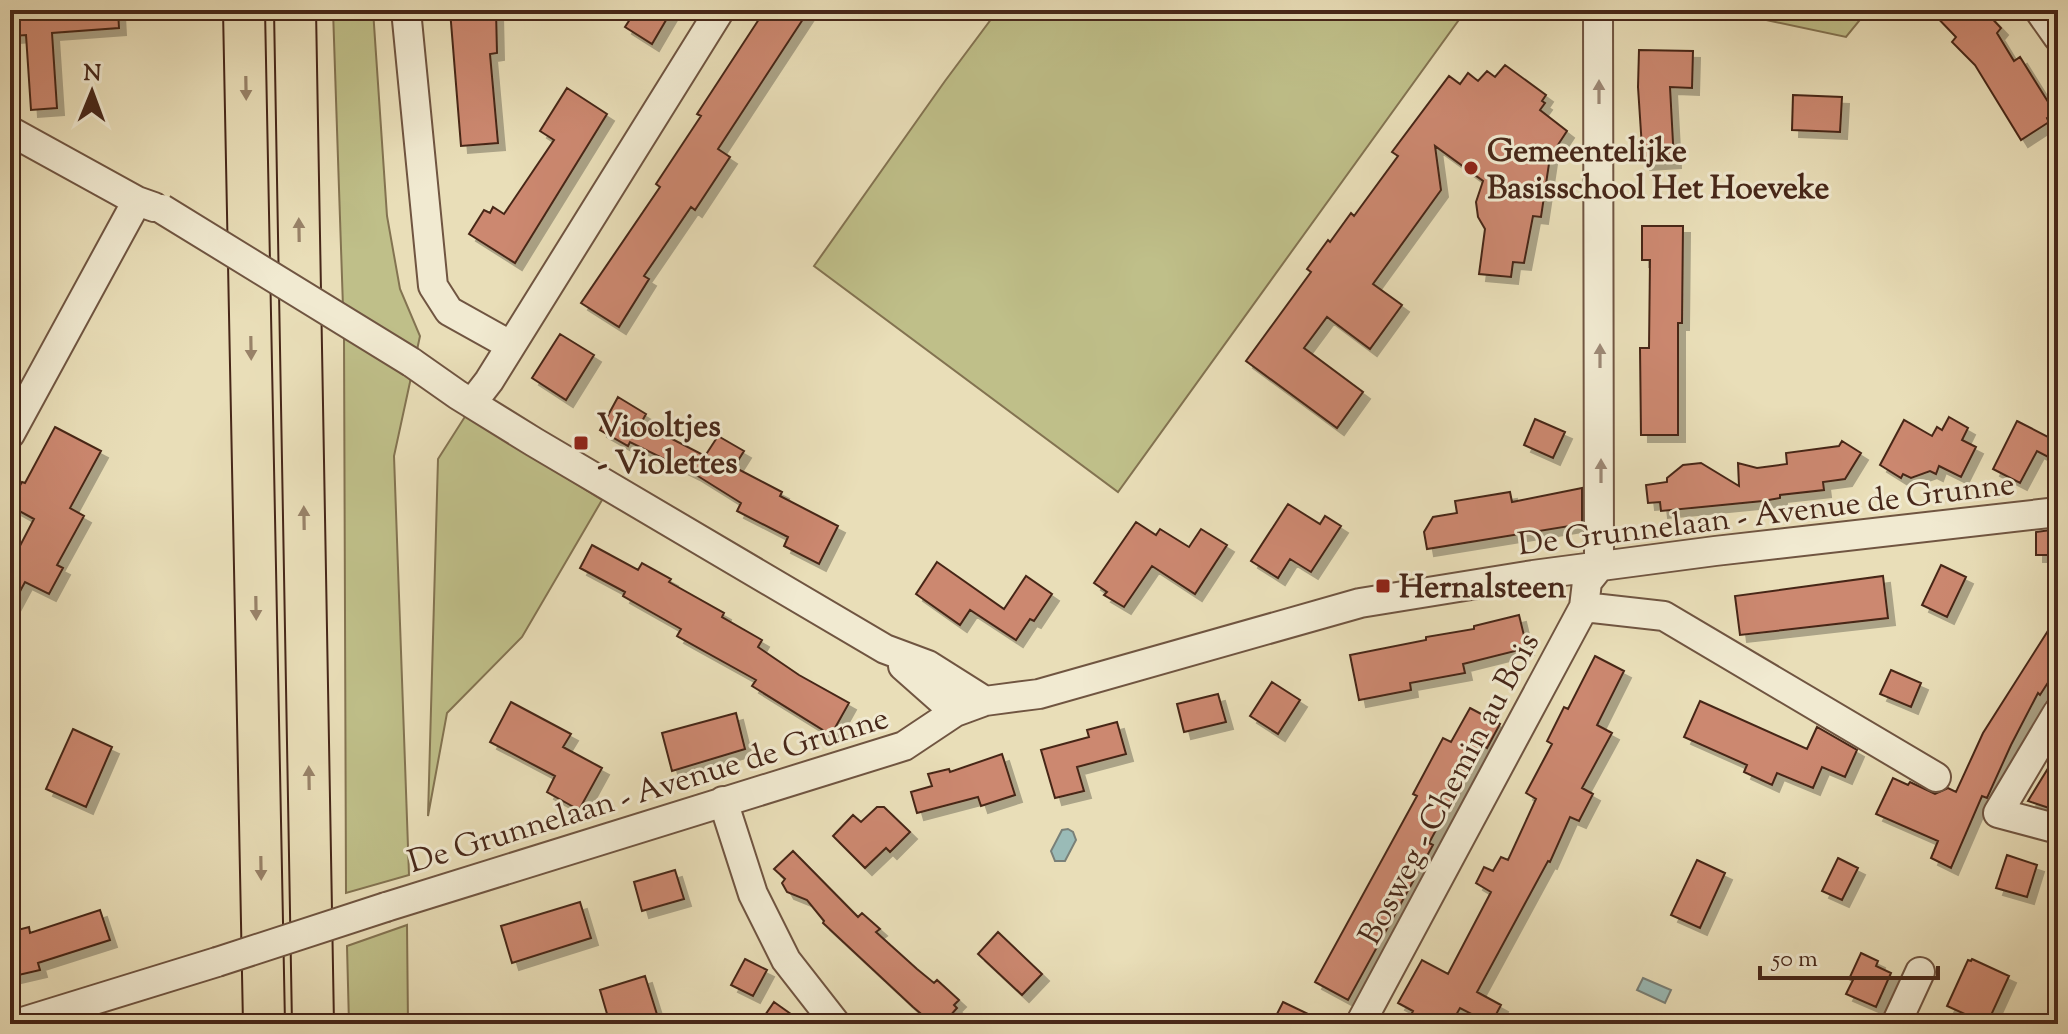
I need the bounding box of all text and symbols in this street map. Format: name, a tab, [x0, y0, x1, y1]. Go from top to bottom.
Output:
north arrow	[52, 52, 132, 132]
text: N	[83, 59, 102, 91]
one-way arrow	[239, 76, 252, 101]
one-way arrow	[1593, 79, 1605, 104]
place label: Gemeentelijke Basisschool Het Hoeveke	[1487, 130, 1830, 213]
marker: Gemeentelijke Basisschool Het Hoeveke	[1462, 159, 1480, 177]
one-way arrow	[293, 217, 305, 242]
one-way arrow	[245, 336, 257, 361]
one-way arrow	[1594, 343, 1606, 368]
place label: Viooltjes - Violettes	[597, 405, 738, 488]
marker: Viooltjes - Violettes	[572, 434, 590, 452]
one-way arrow	[1595, 458, 1607, 483]
street label: De Grunnelaan - Avenue de Grunne	[1515, 463, 2017, 569]
one-way arrow	[298, 505, 310, 530]
place label: Hernalsteen	[1399, 566, 1566, 612]
marker: Hernalsteen	[1374, 577, 1392, 595]
one-way arrow	[250, 596, 262, 621]
street label: Bosweg - Chemin au Bois	[1349, 625, 1553, 954]
street label: De Grunnelaan - Avenue de Grunne	[403, 697, 895, 887]
one-way arrow	[303, 765, 315, 790]
one-way arrow	[255, 856, 267, 881]
scale bar	[1760, 930, 1938, 980]
text: 50 m	[1770, 943, 1818, 977]

